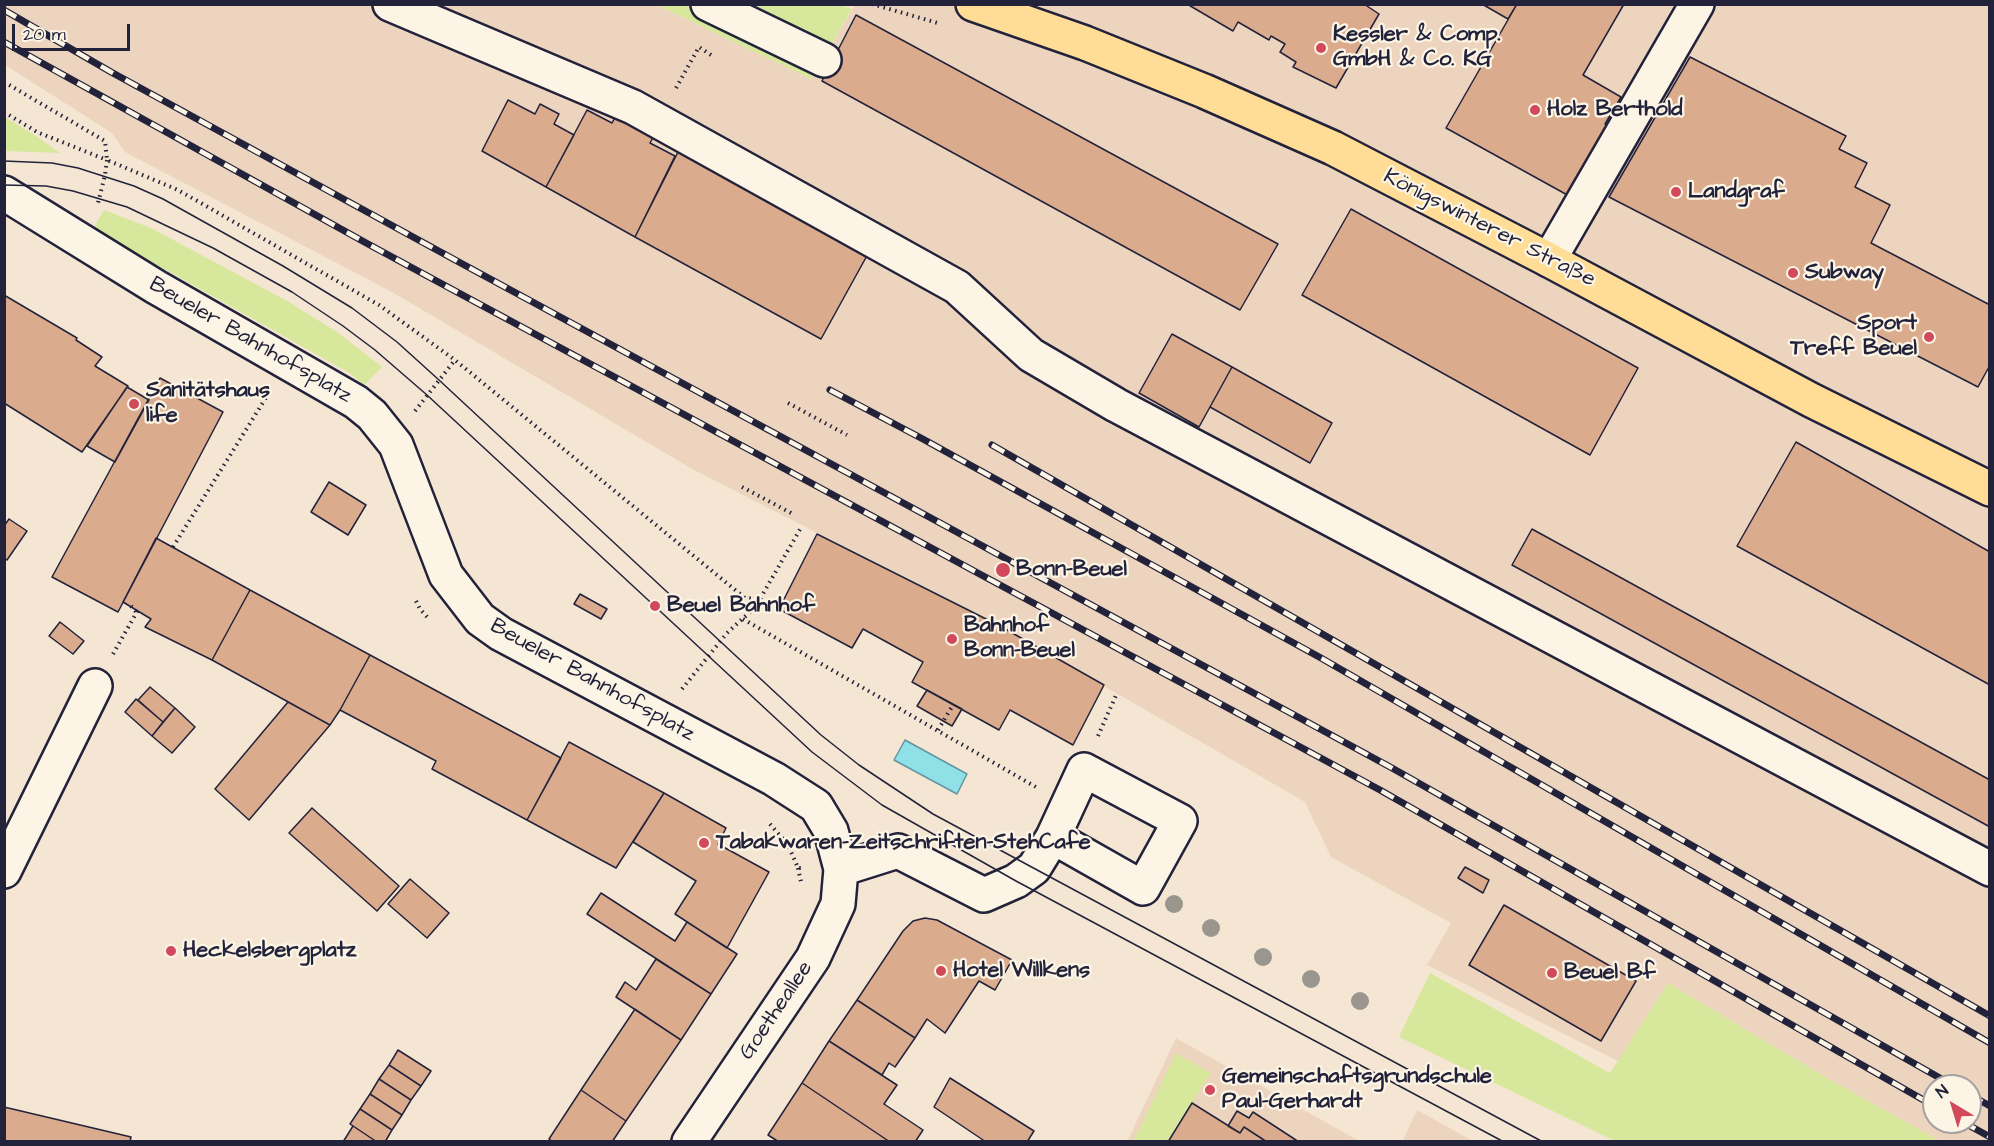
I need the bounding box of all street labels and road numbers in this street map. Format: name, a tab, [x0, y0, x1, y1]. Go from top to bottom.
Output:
street label: Königswinterer Straße	[1379, 164, 1599, 294]
street label: Beueler Bahnhofsplatz	[144, 272, 356, 410]
street label: Beueler Bahnhofsplatz	[485, 614, 699, 748]
street label: Goetheallee	[734, 957, 820, 1065]

